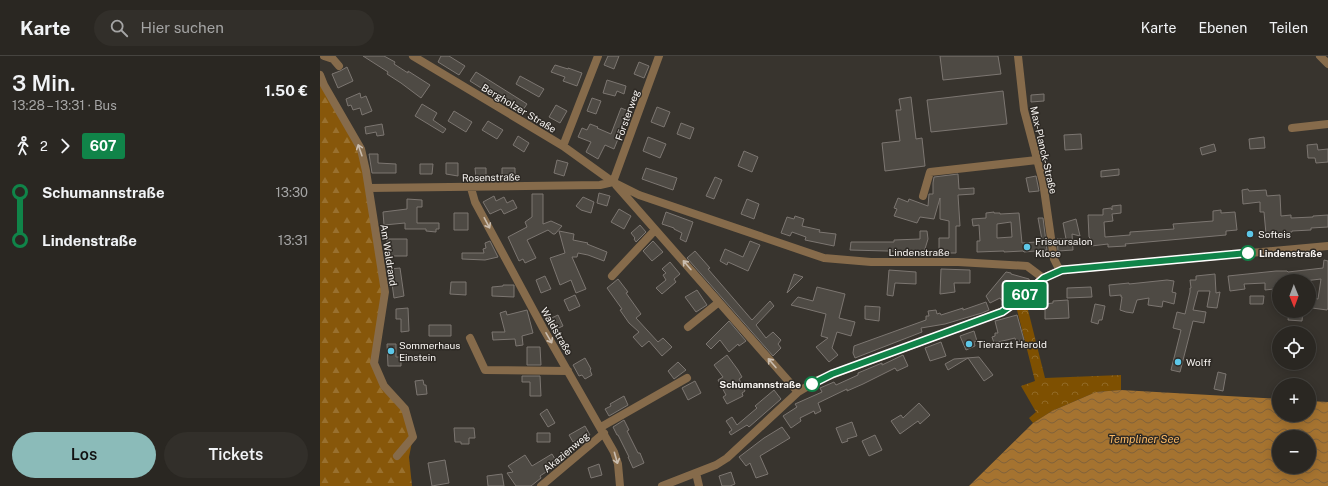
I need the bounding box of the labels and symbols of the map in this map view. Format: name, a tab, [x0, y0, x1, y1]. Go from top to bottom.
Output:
street label: Bergholzer Straße	[480, 81, 559, 135]
street label: Försterweg	[612, 88, 642, 142]
street label: Max-Planck-Straße	[1028, 105, 1060, 195]
one-way arrow	[356, 145, 364, 157]
street label: Rosenstraße	[462, 170, 521, 184]
one-way arrow	[483, 217, 491, 229]
street label: Am Waldrand	[378, 223, 400, 287]
place label: Softeis	[1258, 228, 1291, 240]
marker: Softeis	[1245, 229, 1255, 239]
place label: Friseursalon Klose	[1035, 235, 1093, 259]
marker: Friseursalon Klose	[1022, 242, 1032, 252]
marker: Lindenstraße	[1240, 245, 1256, 261]
street label: Lindenstraße	[888, 246, 950, 258]
place label: Lindenstraße	[1259, 247, 1322, 259]
one-way arrow	[682, 260, 691, 271]
north arrow	[1272, 274, 1316, 318]
line badge: 607	[1002, 282, 1048, 308]
street label: Waldstraße	[539, 305, 576, 357]
one-way arrow	[545, 331, 553, 343]
place label: Tierarzt Herold	[977, 338, 1047, 350]
place label: Sommerhaus Einstein	[399, 339, 460, 363]
marker: Tierarzt Herold	[964, 339, 974, 349]
marker: Sommerhaus Einstein	[386, 346, 396, 356]
place label: Wolff	[1186, 356, 1211, 368]
marker: Wolff	[1173, 357, 1183, 367]
one-way arrow	[768, 358, 777, 368]
marker: Schumannstraße	[804, 376, 820, 392]
place label: Schumannstraße	[719, 378, 801, 390]
street label: Akazienweg	[541, 429, 591, 475]
water label: Templiner See	[1108, 433, 1180, 445]
one-way arrow	[613, 452, 620, 465]

